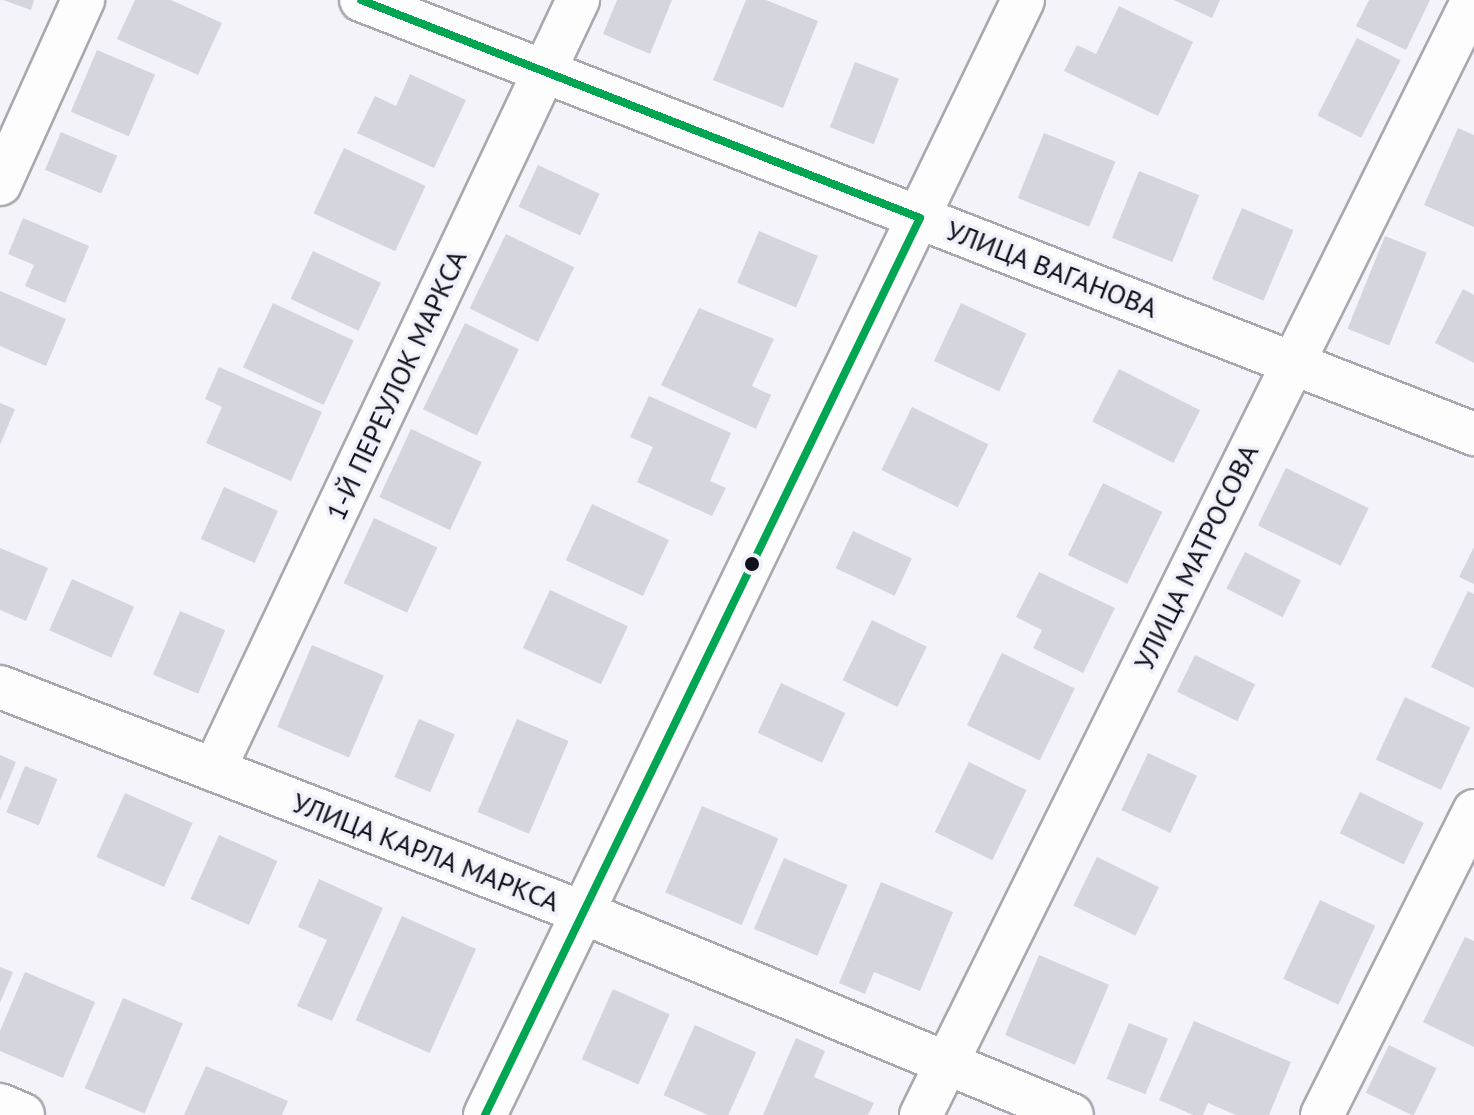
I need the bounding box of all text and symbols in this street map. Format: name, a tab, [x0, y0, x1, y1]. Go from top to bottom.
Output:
street label: УЛИЦА ВАГАНОВА	[941, 213, 1163, 325]
street label: 1-Й ПЕРЕУЛОК МАРКСА	[319, 245, 473, 525]
street label: УЛИЦА МАТРОСОВА	[1127, 438, 1265, 676]
unlabelled marker	[744, 556, 760, 572]
street label: УЛИЦА КАРЛА МАРКСА	[287, 785, 565, 919]

